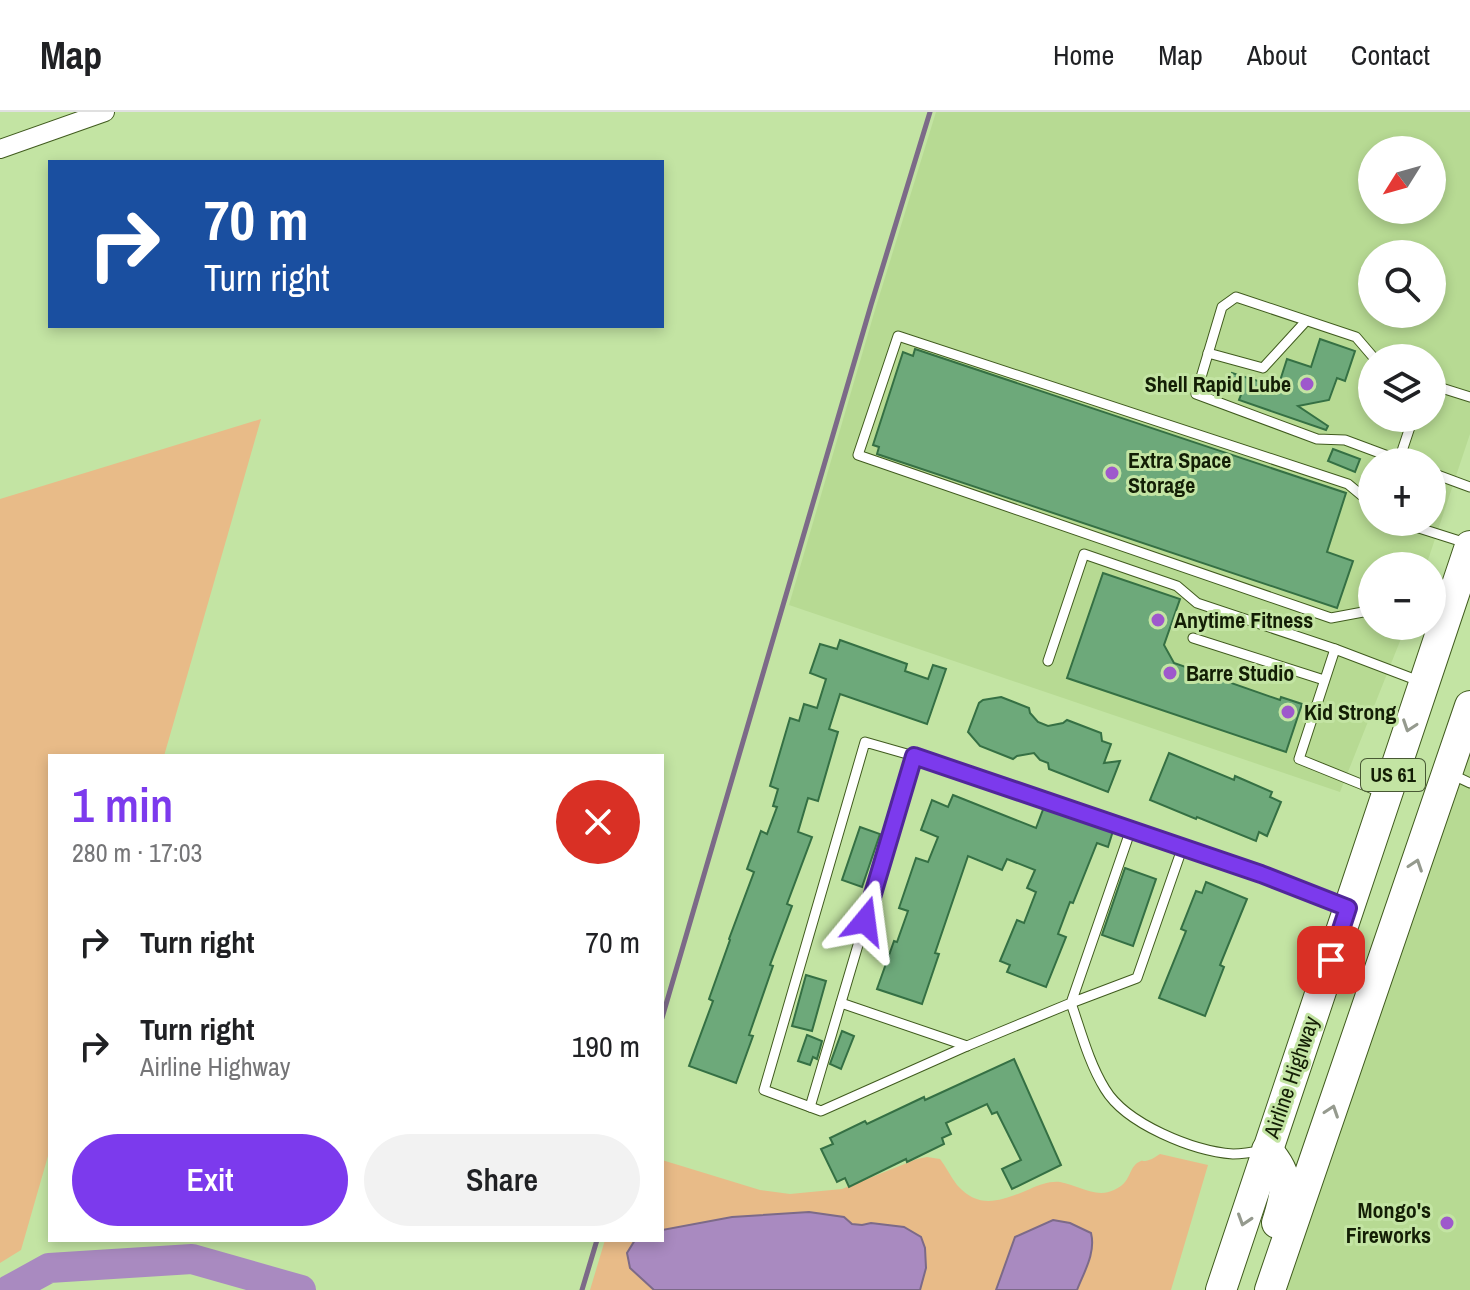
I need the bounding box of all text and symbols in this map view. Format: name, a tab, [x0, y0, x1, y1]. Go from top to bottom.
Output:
text: Map	[40, 30, 102, 81]
text: Home	[1053, 36, 1114, 74]
text: Map	[1158, 36, 1203, 74]
text: About	[1247, 36, 1307, 74]
text: Contact	[1351, 36, 1430, 74]
north arrow	[1358, 136, 1446, 224]
map controls	[1358, 136, 1446, 640]
text: 70 m	[204, 182, 309, 257]
icon: right	[72, 192, 176, 296]
button: search	[1358, 240, 1446, 328]
text: Turn right	[204, 254, 329, 302]
button: layers	[1358, 344, 1446, 432]
place label: Shell Rapid Lube	[1145, 369, 1291, 399]
marker: Shell Rapid Lube	[1298, 375, 1316, 393]
place label: Extra Space Storage	[1128, 445, 1231, 500]
button: +	[1358, 448, 1446, 536]
marker: Extra Space Storage	[1103, 464, 1121, 482]
button: −	[1358, 552, 1446, 640]
place label: Anytime Fitness	[1174, 605, 1313, 635]
marker: Anytime Fitness	[1149, 611, 1167, 629]
place label: Barre Studio	[1186, 658, 1294, 688]
marker: Barre Studio	[1161, 664, 1179, 682]
place label: Kid Strong	[1304, 697, 1396, 727]
marker: Kid Strong	[1279, 703, 1297, 721]
one-way arrow	[1403, 719, 1419, 733]
road number: US 61	[1361, 759, 1425, 791]
text: 1 min	[72, 772, 173, 837]
button: close	[556, 780, 640, 864]
text: 280 m · 17:03	[72, 835, 202, 870]
one-way arrow	[1407, 858, 1423, 872]
position arrow	[823, 879, 907, 963]
icon: right	[72, 920, 116, 964]
text: Turn right	[140, 922, 254, 962]
text: 70 m	[585, 922, 640, 962]
pin	[1297, 926, 1365, 994]
icon: arrive	[1309, 938, 1353, 982]
text: Turn right	[140, 1009, 254, 1049]
street label: Airline Highway	[1256, 1012, 1326, 1143]
icon: right	[72, 1024, 116, 1068]
text: 190 m	[572, 1026, 640, 1066]
text: Airline Highway	[140, 1049, 291, 1084]
one-way arrow	[1322, 1104, 1339, 1118]
button: Exit	[72, 1134, 348, 1226]
button: Share	[364, 1134, 640, 1226]
place label: Mongo's Fireworks	[1346, 1195, 1431, 1250]
one-way arrow	[1237, 1213, 1253, 1226]
marker: Mongo's Fireworks	[1438, 1214, 1456, 1232]

